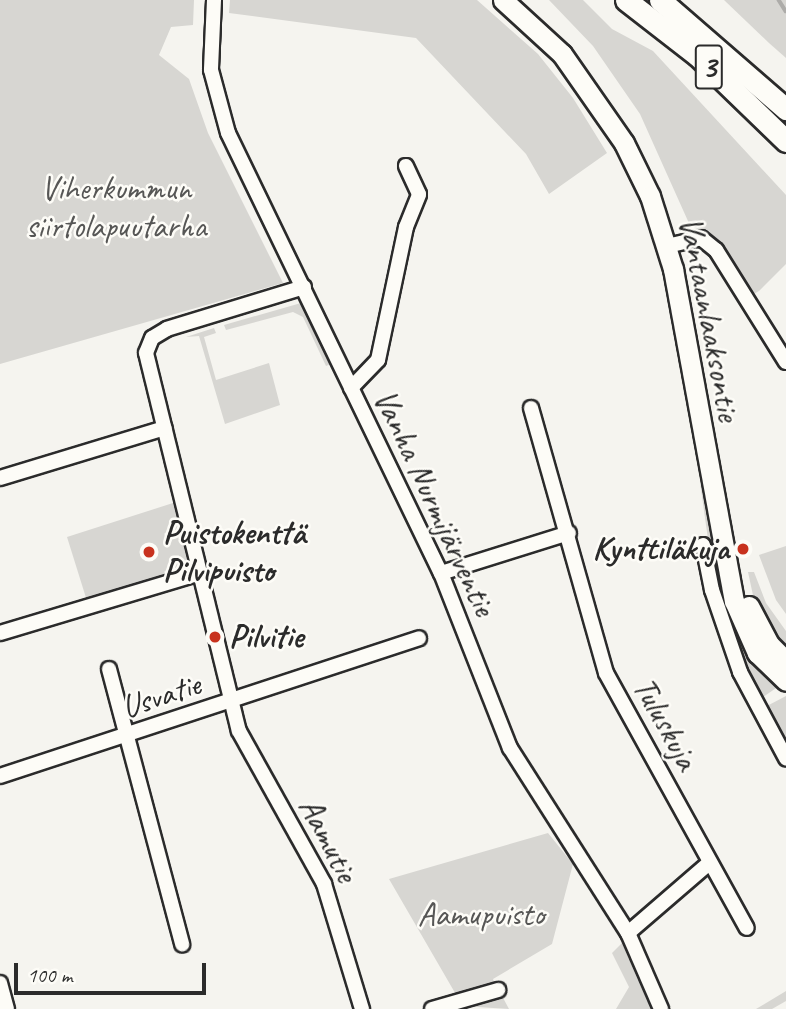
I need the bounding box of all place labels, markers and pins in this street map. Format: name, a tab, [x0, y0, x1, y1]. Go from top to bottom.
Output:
place label: Puistokenttä Pilvipuisto	[163, 513, 305, 591]
place label: Kynttiläkuja	[593, 529, 729, 569]
marker: Kynttiläkuja	[735, 541, 751, 557]
marker: Puistokenttä Pilvipuisto	[141, 544, 157, 560]
place label: Pilvitie	[229, 617, 303, 657]
marker: Pilvitie	[207, 629, 223, 645]

